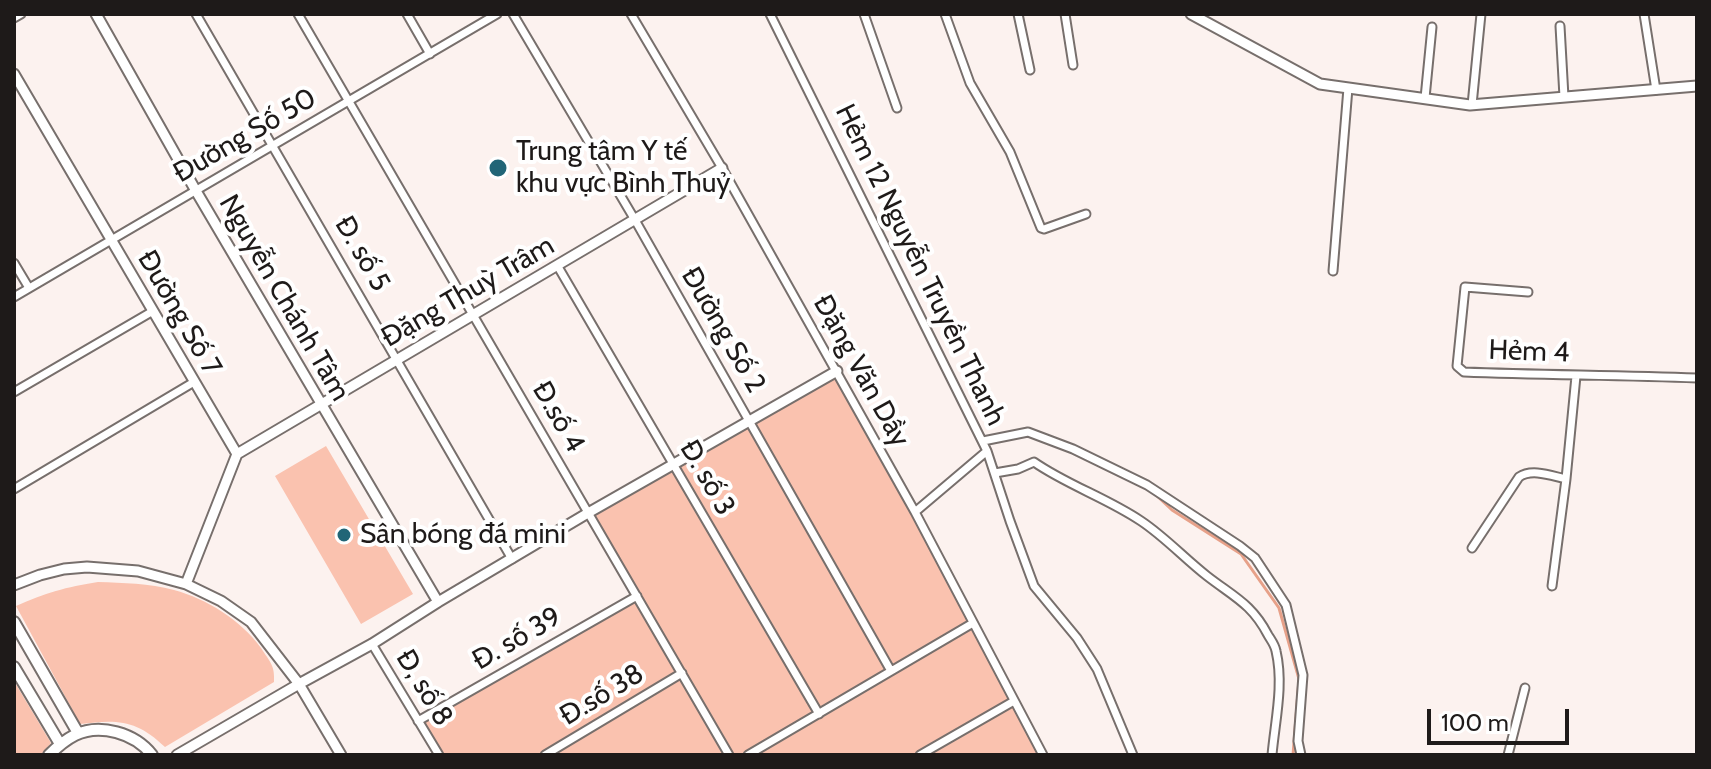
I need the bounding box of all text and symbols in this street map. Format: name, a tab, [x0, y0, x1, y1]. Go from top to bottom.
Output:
street label: Đường Số 50	[168, 82, 322, 190]
street label: Hẻm 12 Nguyễn Truyền Thanh	[828, 99, 1012, 431]
place label: Trung tâm Y tế khu vực Bình Thuỷ	[516, 135, 731, 201]
marker: Trung tâm Y tế khu vực Bình Thuỷ	[487, 157, 509, 179]
street label: Nguyễn Chánh Tâm	[211, 189, 357, 407]
street label: Đ. số 5	[327, 211, 397, 297]
street label: Đặng Thuỳ Trâm	[376, 229, 560, 355]
street label: Đường Số 7	[130, 245, 228, 381]
street label: Đường Số 2	[674, 261, 772, 399]
street label: Đặng Văn Dầy	[806, 289, 916, 453]
street label: Hẻm 4	[1488, 334, 1570, 370]
street label: Đ.số 4	[525, 376, 591, 458]
street label: Đ. số 3	[672, 435, 742, 521]
place label: Sân bóng đá mini	[360, 518, 566, 552]
marker: Sân bóng đá mini	[335, 526, 353, 544]
street label: Đ. số 39	[467, 600, 567, 678]
street label: Đ, số 8	[388, 644, 460, 732]
street label: Đ.số 38	[554, 657, 650, 733]
scale bar	[1431, 693, 1573, 743]
text: 100 m	[1441, 708, 1509, 737]

